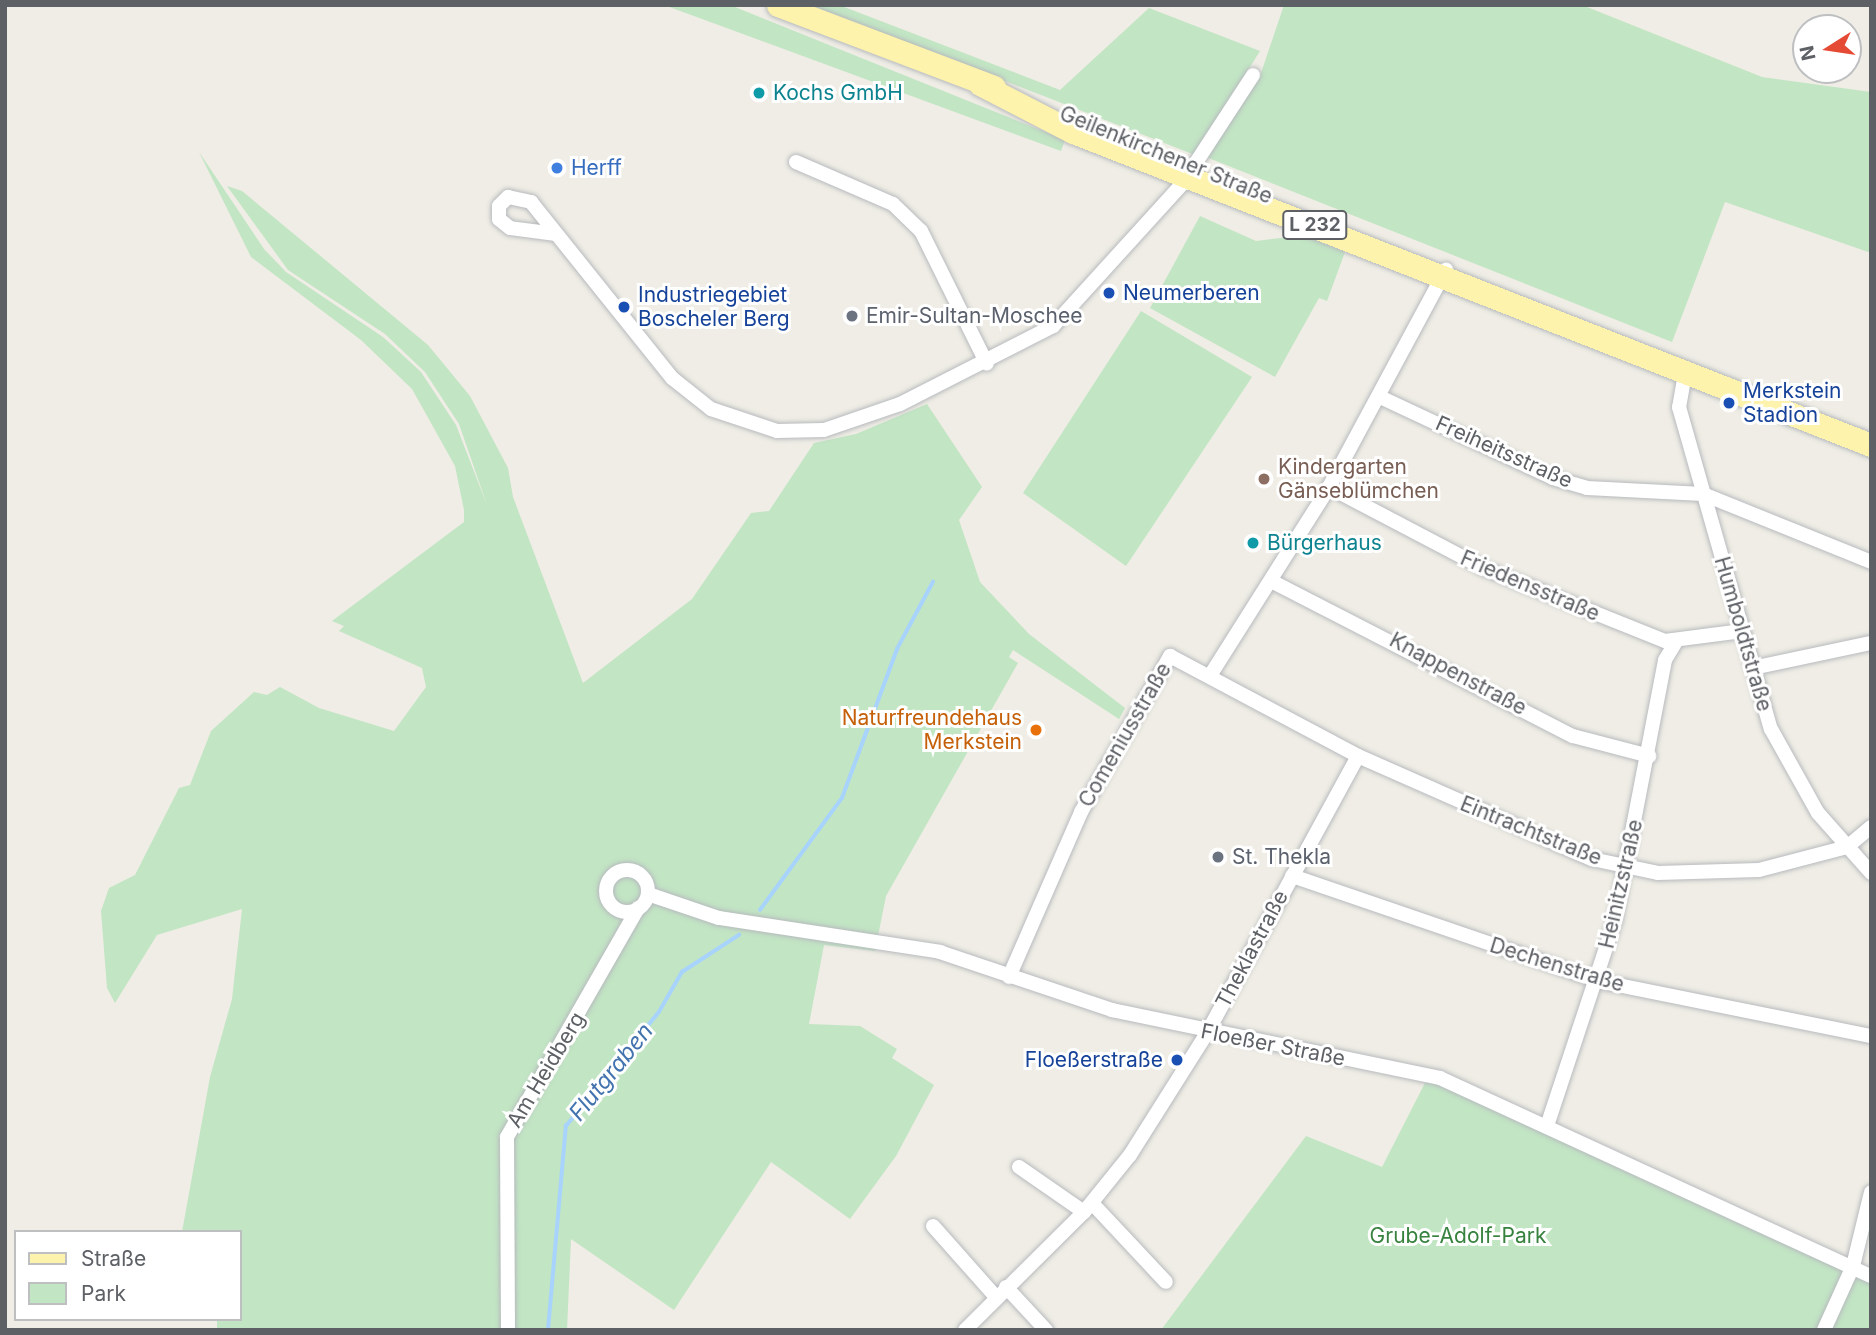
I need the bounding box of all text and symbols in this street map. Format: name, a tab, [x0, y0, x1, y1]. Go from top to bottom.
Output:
north arrow	[1792, 14, 1862, 84]
text: N	[1795, 44, 1821, 63]
place label: Kochs GmbH	[773, 80, 903, 106]
marker: Kochs GmbH	[751, 85, 767, 101]
street label: Geilenkirchener Straße	[1056, 101, 1276, 209]
place label: Herff	[571, 155, 622, 181]
marker: Herff	[549, 160, 565, 176]
road number: L 232	[1282, 210, 1348, 241]
place label: Neumerberen	[1123, 280, 1260, 306]
place label: Industriegebiet Boscheler Berg	[638, 282, 790, 332]
marker: Neumerberen	[1101, 285, 1117, 301]
marker: Industriegebiet Boscheler Berg	[616, 299, 632, 315]
place label: Emir-Sultan-Moschee	[866, 303, 1083, 329]
marker: Emir-Sultan-Moschee	[844, 308, 860, 324]
place label: Merkstein Stadion	[1743, 378, 1841, 428]
marker: Merkstein Stadion	[1721, 395, 1737, 411]
street label: Freiheitsstraße	[1432, 411, 1576, 493]
place label: Kindergarten Gänseblümchen	[1278, 454, 1439, 504]
marker: Kindergarten Gänseblümchen	[1256, 471, 1272, 487]
place label: Bürgerhaus	[1267, 530, 1382, 556]
marker: Bürgerhaus	[1245, 535, 1261, 551]
street label: Friedensstraße	[1457, 545, 1603, 627]
street label: Humboldtstraße	[1709, 554, 1777, 714]
street label: Knappenstraße	[1385, 627, 1531, 721]
street label: Comeniusstraße	[1073, 658, 1177, 812]
place label: Naturfreundehaus Merkstein	[842, 705, 1022, 755]
marker: Naturfreundehaus Merkstein	[1028, 722, 1044, 738]
street label: Eintrachtstraße	[1456, 791, 1606, 871]
street label: Heinitzstraße	[1594, 817, 1648, 951]
place label: St. Thekla	[1232, 844, 1331, 870]
marker: St. Thekla	[1210, 849, 1226, 865]
street label: Theklastraße	[1210, 886, 1294, 1012]
street label: Dechenstraße	[1487, 933, 1627, 997]
street label: Am Heidberg	[502, 1008, 590, 1132]
water label: Flutgraben	[563, 1018, 659, 1126]
street label: Floeßer Straße	[1199, 1019, 1347, 1071]
place label: Floeßerstraße	[1025, 1047, 1163, 1073]
marker: Floeßerstraße	[1169, 1052, 1185, 1068]
park label: Grube-Adolf-Park	[1370, 1223, 1546, 1249]
legend	[14, 1230, 242, 1321]
text: Straße	[81, 1246, 146, 1271]
text: Park	[81, 1281, 126, 1306]

